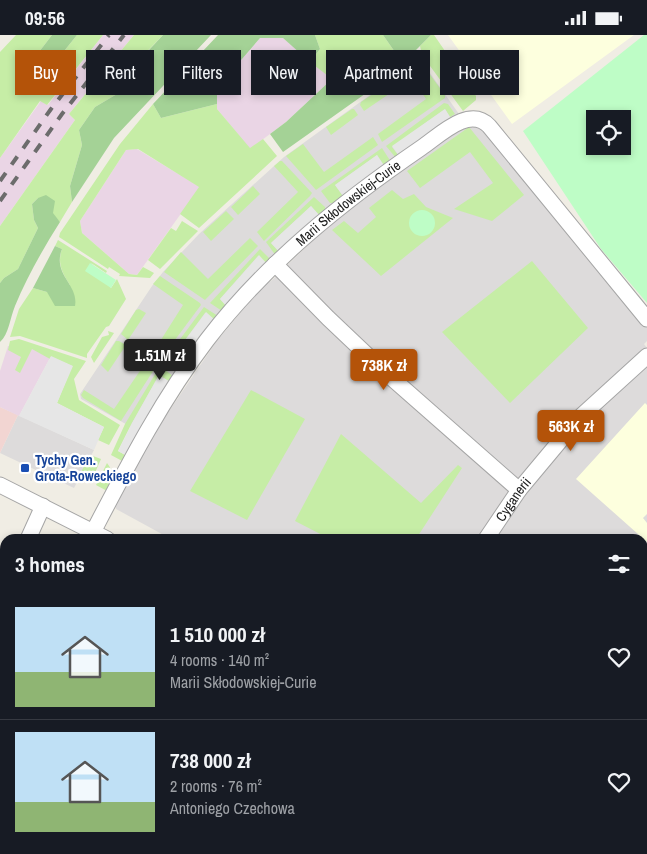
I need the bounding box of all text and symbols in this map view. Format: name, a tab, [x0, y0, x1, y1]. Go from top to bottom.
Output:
text: 09:56	[25, 5, 65, 31]
chip: Buy	[15, 50, 76, 95]
chip: Rent	[86, 50, 154, 95]
chip: Filters	[164, 50, 241, 95]
chip: New	[251, 50, 316, 95]
chip: Apartment	[326, 50, 430, 95]
chip: House	[440, 50, 519, 95]
map controls	[586, 110, 631, 155]
button: locate	[586, 110, 631, 155]
street label: Marii Skłodowskiej-Curie	[292, 156, 404, 250]
pin: 1.51M zł	[108, 339, 212, 381]
text: 1.51M zł	[135, 344, 185, 366]
pin: 738K zł	[338, 349, 430, 391]
text: 738K zł	[361, 354, 407, 376]
pin: 563K zł	[525, 409, 617, 452]
text: 563K zł	[548, 415, 594, 437]
place label: Tychy Gen. Grota-Roweckiego	[35, 451, 136, 485]
marker: Tychy Gen. Grota-Roweckiego	[19, 462, 31, 474]
street label: Cyganerii	[491, 474, 535, 525]
text: 3 homes	[15, 550, 85, 579]
icon: filters	[605, 550, 633, 578]
text: 1 510 000 zł	[170, 620, 265, 649]
icon: home	[55, 627, 115, 687]
icon: heart	[605, 643, 633, 671]
text: 4 rooms · 140 m²	[170, 649, 269, 671]
text: Marii Skłodowskiej-Curie	[170, 671, 317, 693]
text: 738 000 zł	[170, 746, 250, 775]
icon: home	[55, 752, 115, 812]
icon: heart	[605, 768, 633, 796]
text: 2 rooms · 76 m²	[170, 775, 262, 797]
text: Antoniego Czechowa	[170, 797, 295, 819]

